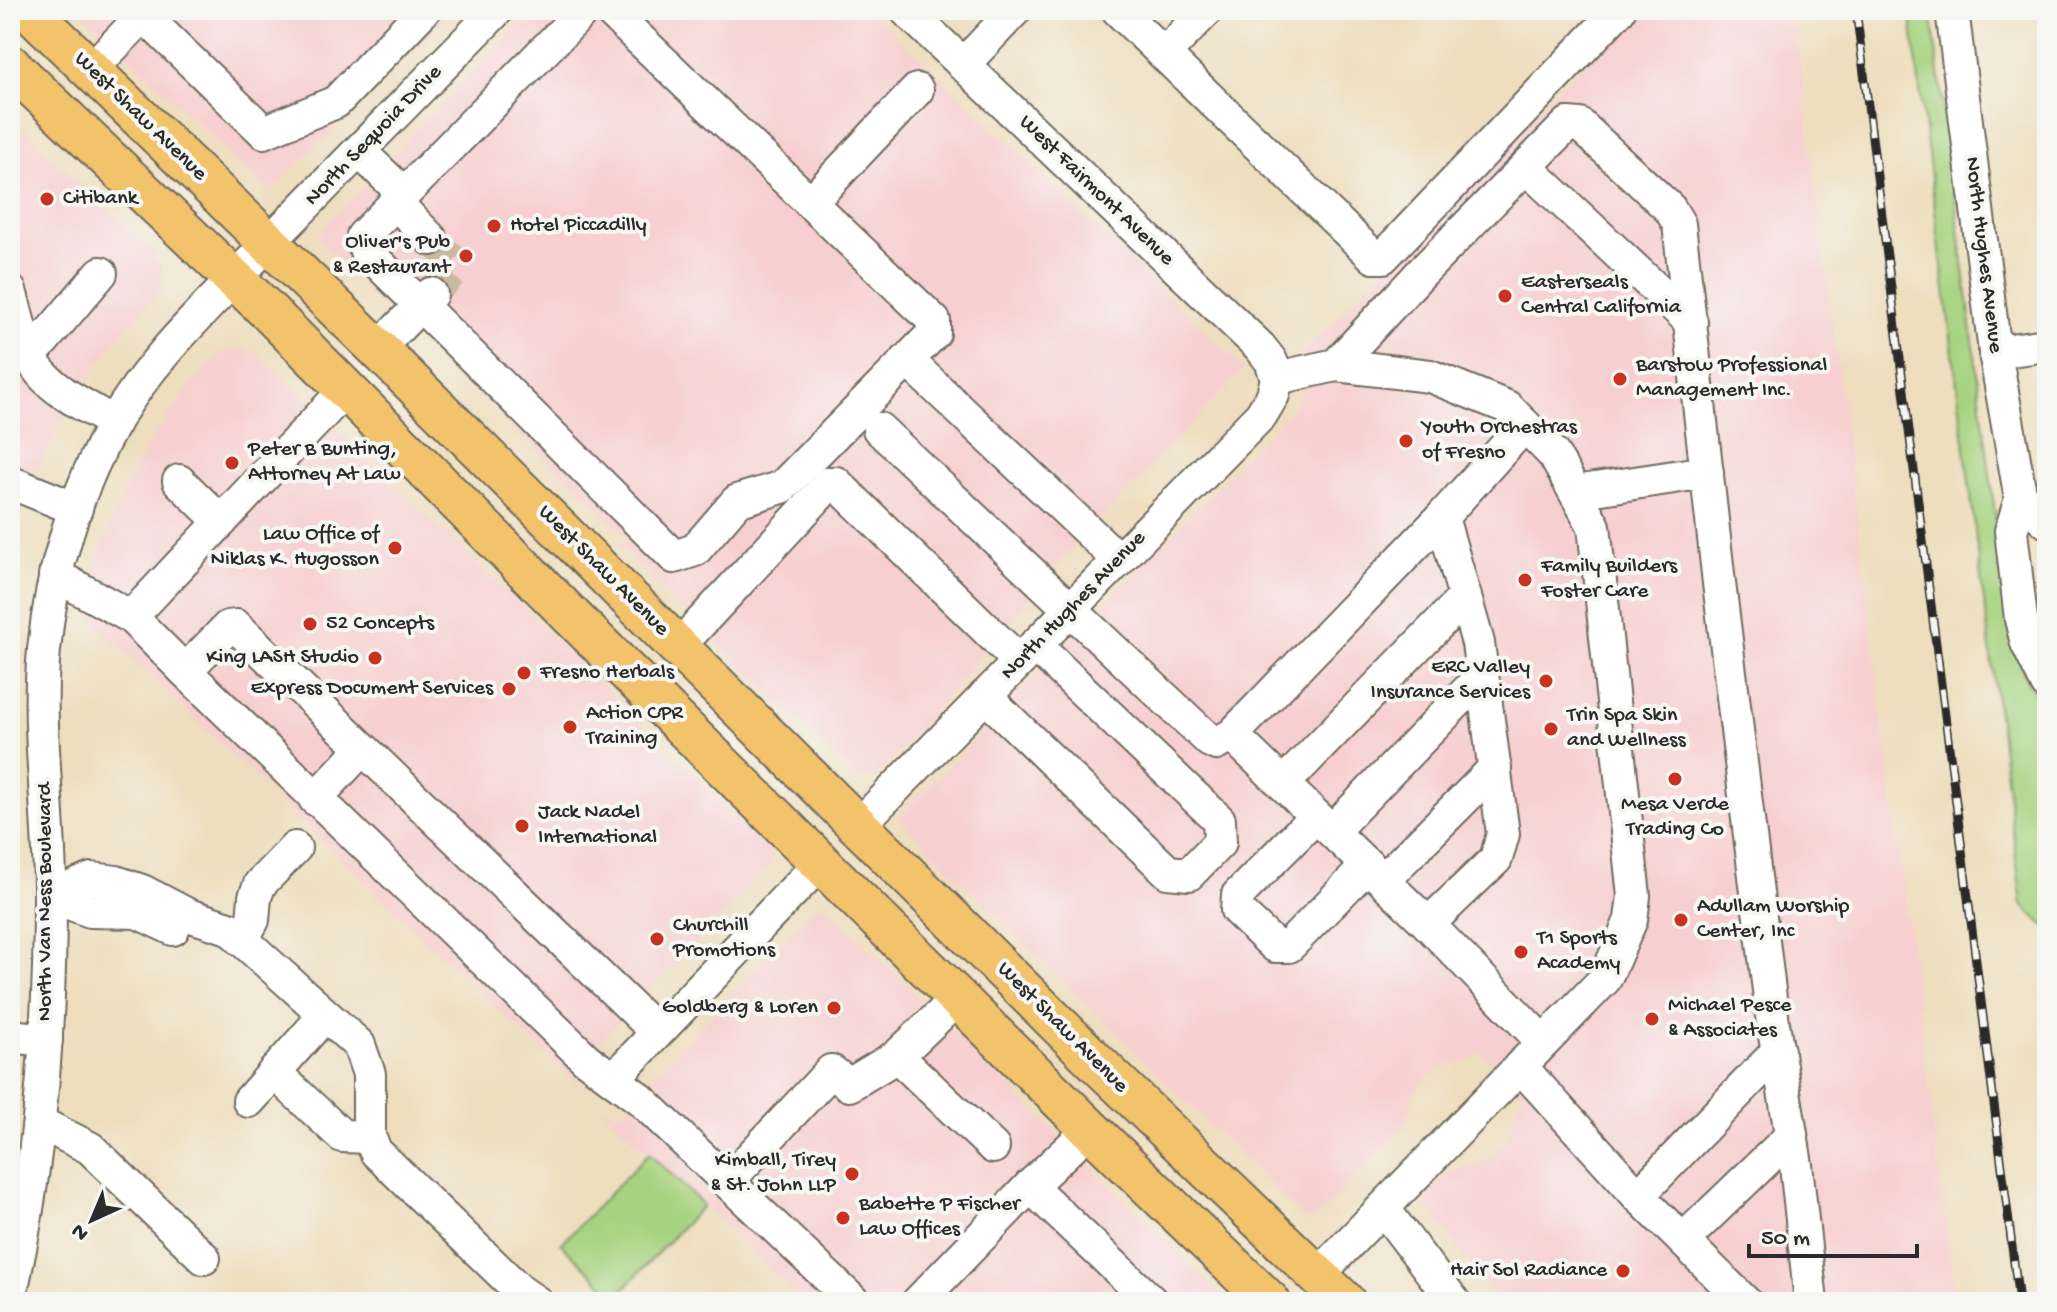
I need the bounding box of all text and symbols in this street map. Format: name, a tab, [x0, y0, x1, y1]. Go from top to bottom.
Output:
street label: West Shaw Avenue	[68, 47, 212, 188]
street label: North Sequoia Drive	[300, 60, 448, 212]
street label: West Fairmont Avenue	[1013, 110, 1180, 272]
street label: North Hughes Avenue	[1958, 155, 2008, 355]
place label: Citibank	[63, 186, 140, 212]
marker: Citibank	[38, 190, 56, 208]
place label: Hotel Piccadilly	[510, 213, 647, 239]
marker: Hotel Piccadilly	[485, 217, 503, 235]
place label: Oliver's Pub & Restaurant	[333, 230, 452, 281]
marker: Oliver's Pub & Restaurant	[457, 247, 475, 265]
place label: Easterseals Central California	[1521, 270, 1682, 321]
marker: Easterseals Central California	[1496, 287, 1514, 305]
place label: Barstow Professional Management Inc.	[1635, 353, 1827, 404]
marker: Barstow Professional Management Inc.	[1611, 370, 1629, 388]
place label: Youth Orchestras of Fresno	[1420, 415, 1578, 466]
marker: Youth Orchestras of Fresno	[1397, 432, 1415, 450]
place label: Peter B Bunting, Attorney At Law	[247, 437, 400, 488]
marker: Peter B Bunting, Attorney At Law	[223, 454, 241, 472]
street label: West Shaw Avenue	[532, 500, 675, 643]
place label: Law Office of Niklas K. Hugosson	[211, 522, 381, 573]
street label: North Hughes Avenue	[996, 525, 1152, 686]
marker: Law Office of Niklas K. Hugosson	[386, 539, 404, 557]
place label: Family Builders Foster Care	[1540, 554, 1678, 605]
marker: Family Builders Foster Care	[1516, 571, 1534, 589]
place label: 52 Concepts	[326, 611, 435, 637]
marker: 52 Concepts	[301, 615, 319, 633]
place label: King LASH Studio	[206, 645, 359, 671]
marker: King LASH Studio	[366, 649, 384, 667]
place label: ERC Valley Insurance Services	[1371, 655, 1531, 706]
place label: Fresno Herbals	[539, 660, 675, 686]
marker: Fresno Herbals	[515, 664, 533, 682]
marker: ERC Valley Insurance Services	[1537, 672, 1555, 690]
place label: Express Document Services	[250, 676, 494, 702]
marker: Express Document Services	[500, 680, 518, 698]
place label: Action CPR Training	[584, 701, 684, 752]
place label: Trin Spa Skin and Wellness	[1565, 703, 1686, 754]
marker: Action CPR Training	[561, 718, 579, 736]
marker: Trin Spa Skin and Wellness	[1542, 720, 1560, 738]
marker: Mesa Verde Trading Co	[1666, 770, 1684, 788]
street label: North Van Ness Boulevard	[33, 781, 59, 1021]
place label: Mesa Verde Trading Co	[1621, 792, 1730, 843]
place label: Jack Nadel International	[538, 800, 657, 851]
marker: Jack Nadel International	[513, 817, 531, 835]
place label: Adullam Worship Center, Inc	[1697, 894, 1850, 945]
marker: Adullam Worship Center, Inc	[1672, 911, 1690, 929]
place label: Churchill Promotions	[672, 913, 776, 964]
place label: T1 Sports Academy	[1535, 926, 1621, 977]
marker: Churchill Promotions	[648, 930, 666, 948]
marker: T1 Sports Academy	[1512, 943, 1530, 961]
street label: West Shaw Avenue	[991, 957, 1134, 1100]
place label: Michael Pesce & Associates	[1668, 993, 1792, 1044]
place label: Goldberg & Loren	[662, 995, 819, 1021]
marker: Goldberg & Loren	[825, 999, 843, 1017]
marker: Michael Pesce & Associates	[1643, 1010, 1661, 1028]
place label: Kimball, Tirey & St. John LLP	[711, 1148, 837, 1199]
marker: Kimball, Tirey & St. John LLP	[843, 1165, 861, 1183]
north arrow	[52, 1180, 132, 1260]
place label: Babette P Fischer Law Offices	[858, 1192, 1022, 1243]
scale bar	[1749, 1208, 1917, 1258]
marker: Babette P Fischer Law Offices	[834, 1209, 852, 1227]
text: N	[67, 1217, 95, 1246]
text: 50 m	[1761, 1225, 1810, 1254]
place label: Hair Sol Radiance	[1450, 1258, 1608, 1284]
marker: Hair Sol Radiance	[1614, 1262, 1632, 1280]

